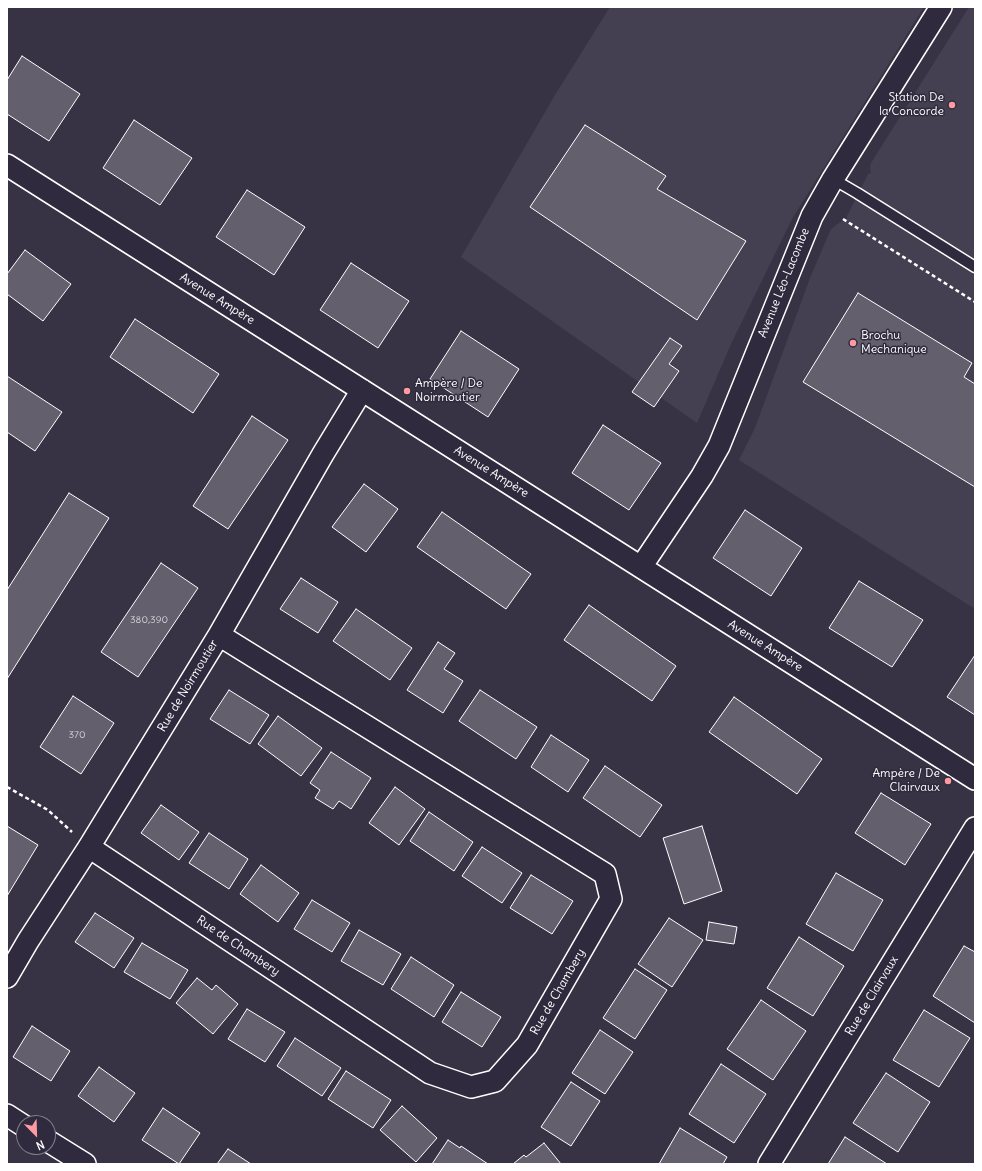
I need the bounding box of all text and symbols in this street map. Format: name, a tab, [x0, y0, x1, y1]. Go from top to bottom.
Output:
place label: Station De la Concorde	[879, 91, 944, 119]
marker: Station De la Concorde	[947, 100, 957, 110]
street label: Avenue Léo-Lacombe	[755, 226, 813, 340]
street label: Avenue Ampère	[177, 270, 257, 328]
place label: Brochu Mechanique	[861, 329, 927, 357]
marker: Brochu Mechanique	[848, 338, 858, 348]
place label: Ampère / De Noirmoutier	[415, 377, 483, 405]
marker: Ampère / De Noirmoutier	[402, 386, 412, 396]
street label: Avenue Ampère	[451, 443, 531, 501]
house number: 380,390	[130, 614, 168, 626]
street label: Avenue Ampère	[725, 617, 805, 675]
street label: Rue de Noirmoutier	[155, 637, 221, 735]
house number: 370	[68, 729, 86, 741]
place label: Ampère / De Clairvaux	[872, 767, 940, 795]
marker: Ampère / De Clairvaux	[943, 776, 953, 786]
street label: Rue de Chambery	[194, 913, 282, 979]
street label: Rue de Chambery	[527, 946, 589, 1038]
street label: Rue de Clairvaux	[842, 953, 902, 1039]
north arrow	[16, 1115, 56, 1155]
text: N	[34, 1137, 47, 1153]

